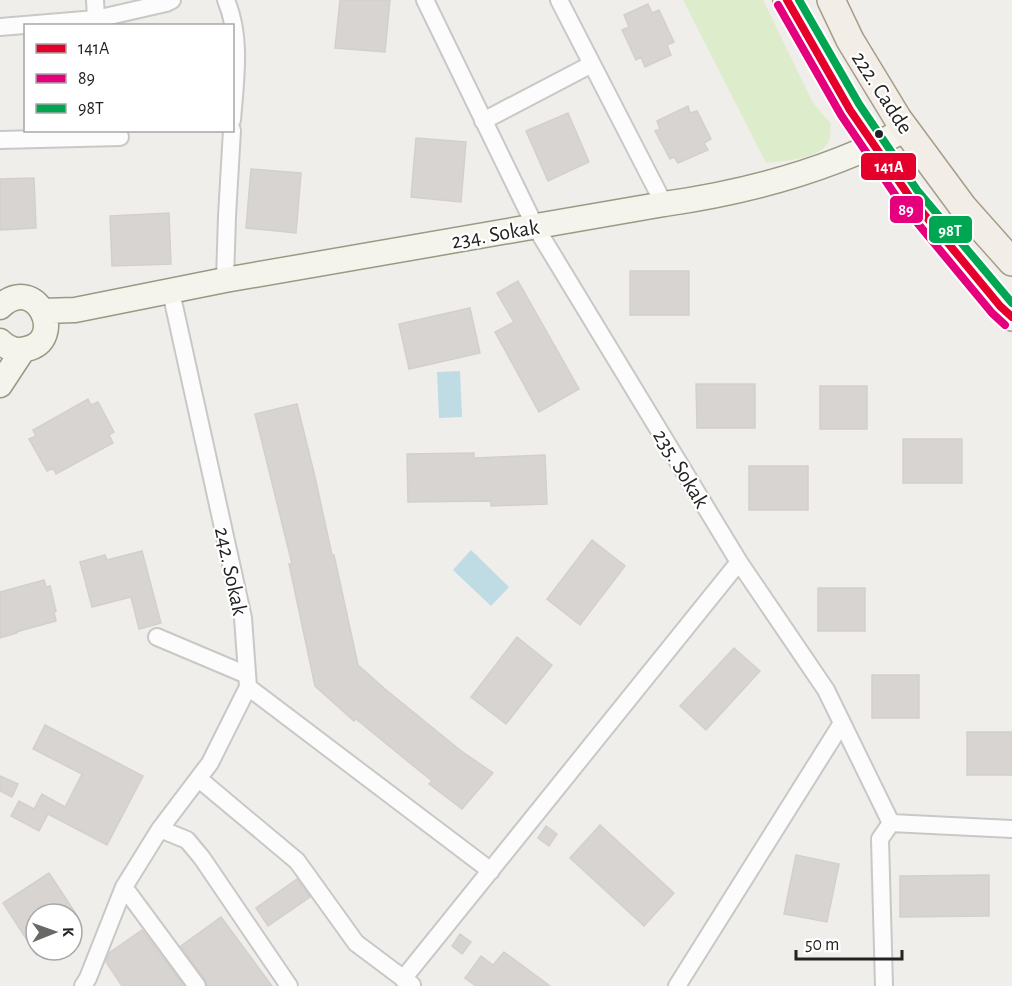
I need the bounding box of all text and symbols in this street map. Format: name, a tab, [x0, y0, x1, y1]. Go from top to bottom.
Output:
legend	[24, 24, 234, 132]
text: 141A	[78, 40, 110, 58]
street label: 222. Cadde	[848, 47, 917, 138]
text: 89	[78, 70, 95, 88]
text: 98T	[78, 100, 104, 118]
unlabelled marker	[873, 128, 885, 140]
line badge: 141A	[860, 152, 917, 181]
text: 141A	[874, 159, 904, 175]
line badge: 89	[889, 195, 924, 224]
text: 89	[898, 202, 914, 218]
street label: 234. Sokak	[450, 215, 541, 253]
line badge: 98T	[928, 215, 973, 244]
text: 98T	[938, 223, 962, 239]
street label: 235. Sokak	[649, 425, 713, 512]
street label: 242. Sokak	[211, 525, 251, 617]
north arrow	[24, 902, 84, 962]
scale bar	[796, 923, 902, 961]
text: K	[60, 927, 76, 937]
text: 50 m	[805, 936, 839, 954]

